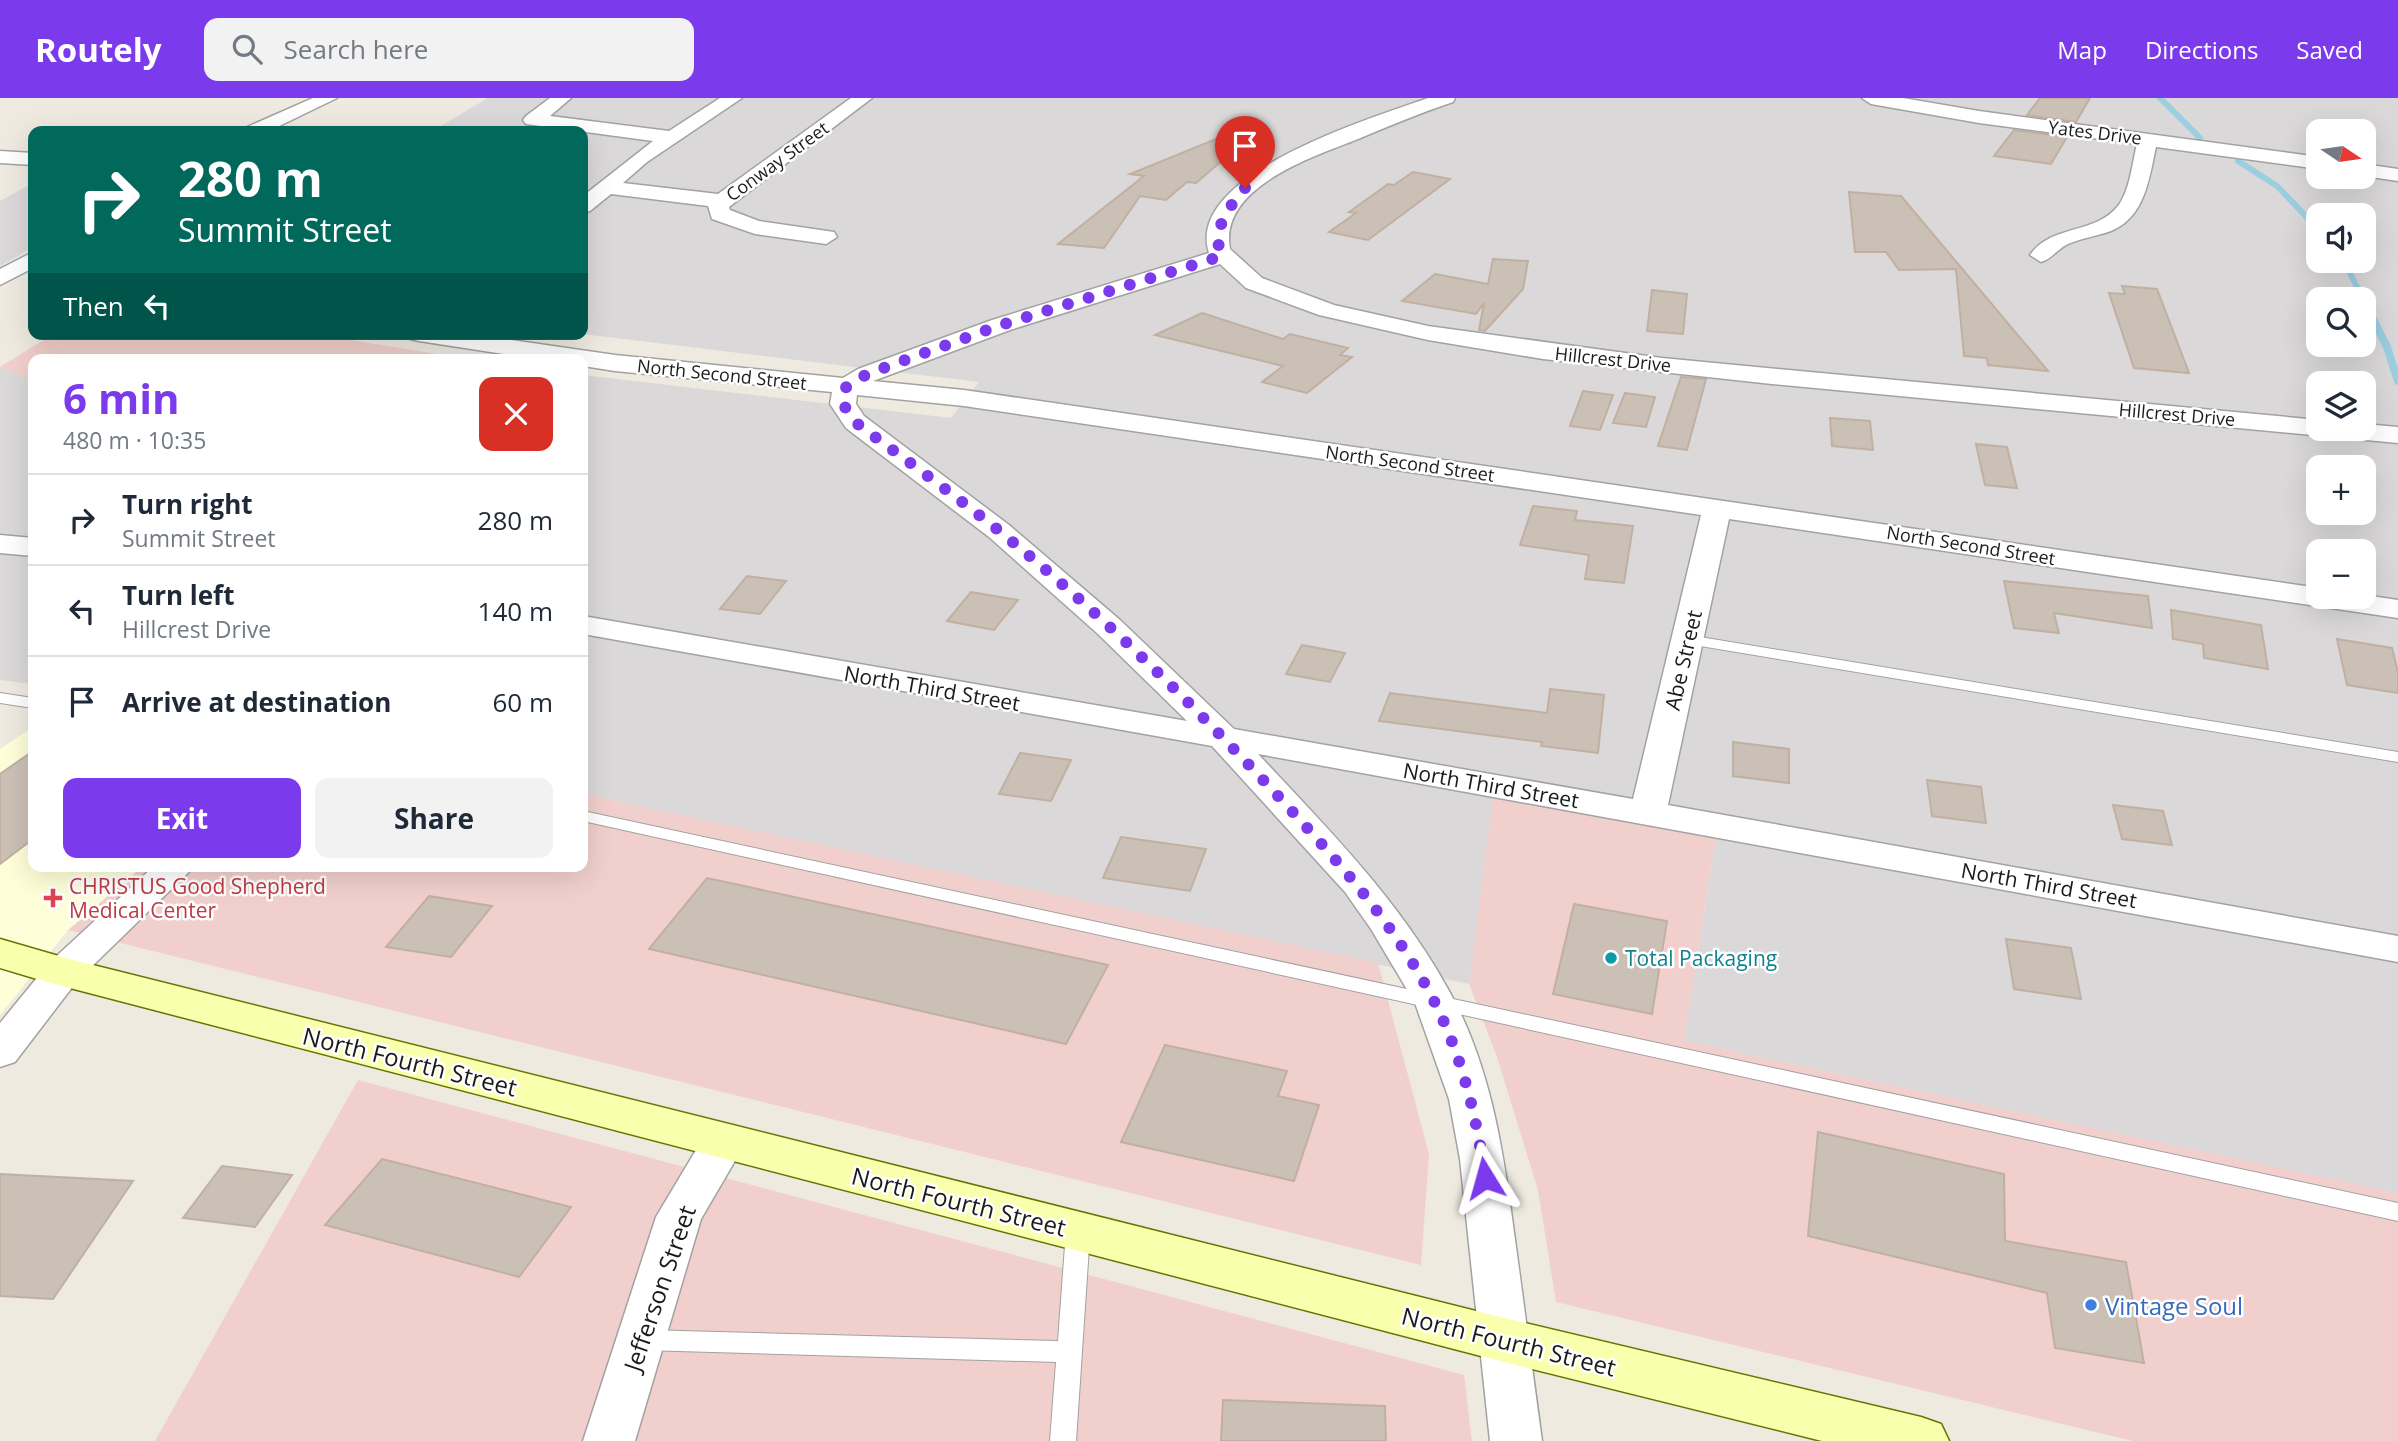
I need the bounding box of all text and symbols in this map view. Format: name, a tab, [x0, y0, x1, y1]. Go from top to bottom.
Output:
search box	[204, 18, 694, 81]
text: Routely	[35, 27, 162, 72]
icon: search	[228, 30, 266, 68]
text: Search here	[284, 31, 428, 67]
text: Map	[2057, 33, 2107, 66]
text: Directions	[2145, 33, 2258, 66]
text: Saved	[2296, 33, 2363, 66]
street label: Yates Drive	[2047, 114, 2143, 150]
street label: Conway Street	[721, 116, 833, 206]
pin	[1215, 116, 1275, 188]
north arrow	[2306, 119, 2376, 189]
map controls	[2306, 119, 2376, 609]
icon: arrive	[1226, 127, 1264, 165]
text: 280 m	[178, 145, 323, 211]
icon: right	[63, 154, 154, 245]
button: sound	[2306, 203, 2376, 273]
text: Summit Street	[178, 208, 392, 251]
icon: left	[138, 287, 176, 325]
button: search	[2306, 287, 2376, 357]
text: Then	[63, 288, 124, 324]
street label: Hillcrest Drive	[1554, 341, 1672, 377]
street label: North Second Street	[636, 353, 808, 395]
text: 6 min	[63, 369, 180, 426]
button: layers	[2306, 371, 2376, 441]
button: close	[479, 377, 553, 451]
street label: Hillcrest Drive	[2118, 397, 2236, 431]
text: 480 m · 10:35	[63, 424, 206, 456]
street label: North Second Street	[1324, 439, 1496, 487]
button: +	[2306, 455, 2376, 525]
text: Turn right	[122, 486, 253, 522]
icon: right	[63, 501, 101, 539]
text: 280 m	[478, 502, 553, 538]
street label: North Second Street	[1885, 520, 2057, 570]
text: Summit Street	[122, 522, 276, 554]
button: −	[2306, 539, 2376, 609]
text: Turn left	[122, 577, 234, 613]
icon: left	[63, 592, 101, 630]
text: 140 m	[478, 593, 553, 629]
street label: Abe Street	[1658, 607, 1708, 713]
text: Hillcrest Drive	[122, 613, 271, 645]
street label: North Third Street	[842, 659, 1022, 717]
icon: arrive	[63, 683, 101, 721]
text: Arrive at destination	[122, 684, 391, 720]
text: 60 m	[492, 684, 553, 720]
street label: North Third Street	[1401, 756, 1581, 814]
button: Exit	[63, 778, 301, 858]
button: Share	[315, 778, 553, 858]
street label: North Third Street	[1959, 856, 2139, 914]
place label: CHRISTUS Good Shepherd Medical Center	[69, 872, 326, 924]
marker: CHRISTUS Good Shepherd Medical Center	[43, 888, 63, 908]
place label: Total Packaging	[1625, 944, 1777, 972]
marker: Total Packaging	[1603, 950, 1619, 966]
street label: North Fourth Street	[299, 1018, 521, 1104]
position arrow	[1448, 1141, 1522, 1215]
street label: North Fourth Street	[848, 1158, 1070, 1244]
street label: Jefferson Street	[615, 1201, 703, 1377]
place label: Vintage Soul	[2105, 1289, 2243, 1322]
marker: Vintage Soul	[2083, 1297, 2099, 1313]
street label: North Fourth Street	[1398, 1298, 1620, 1384]

